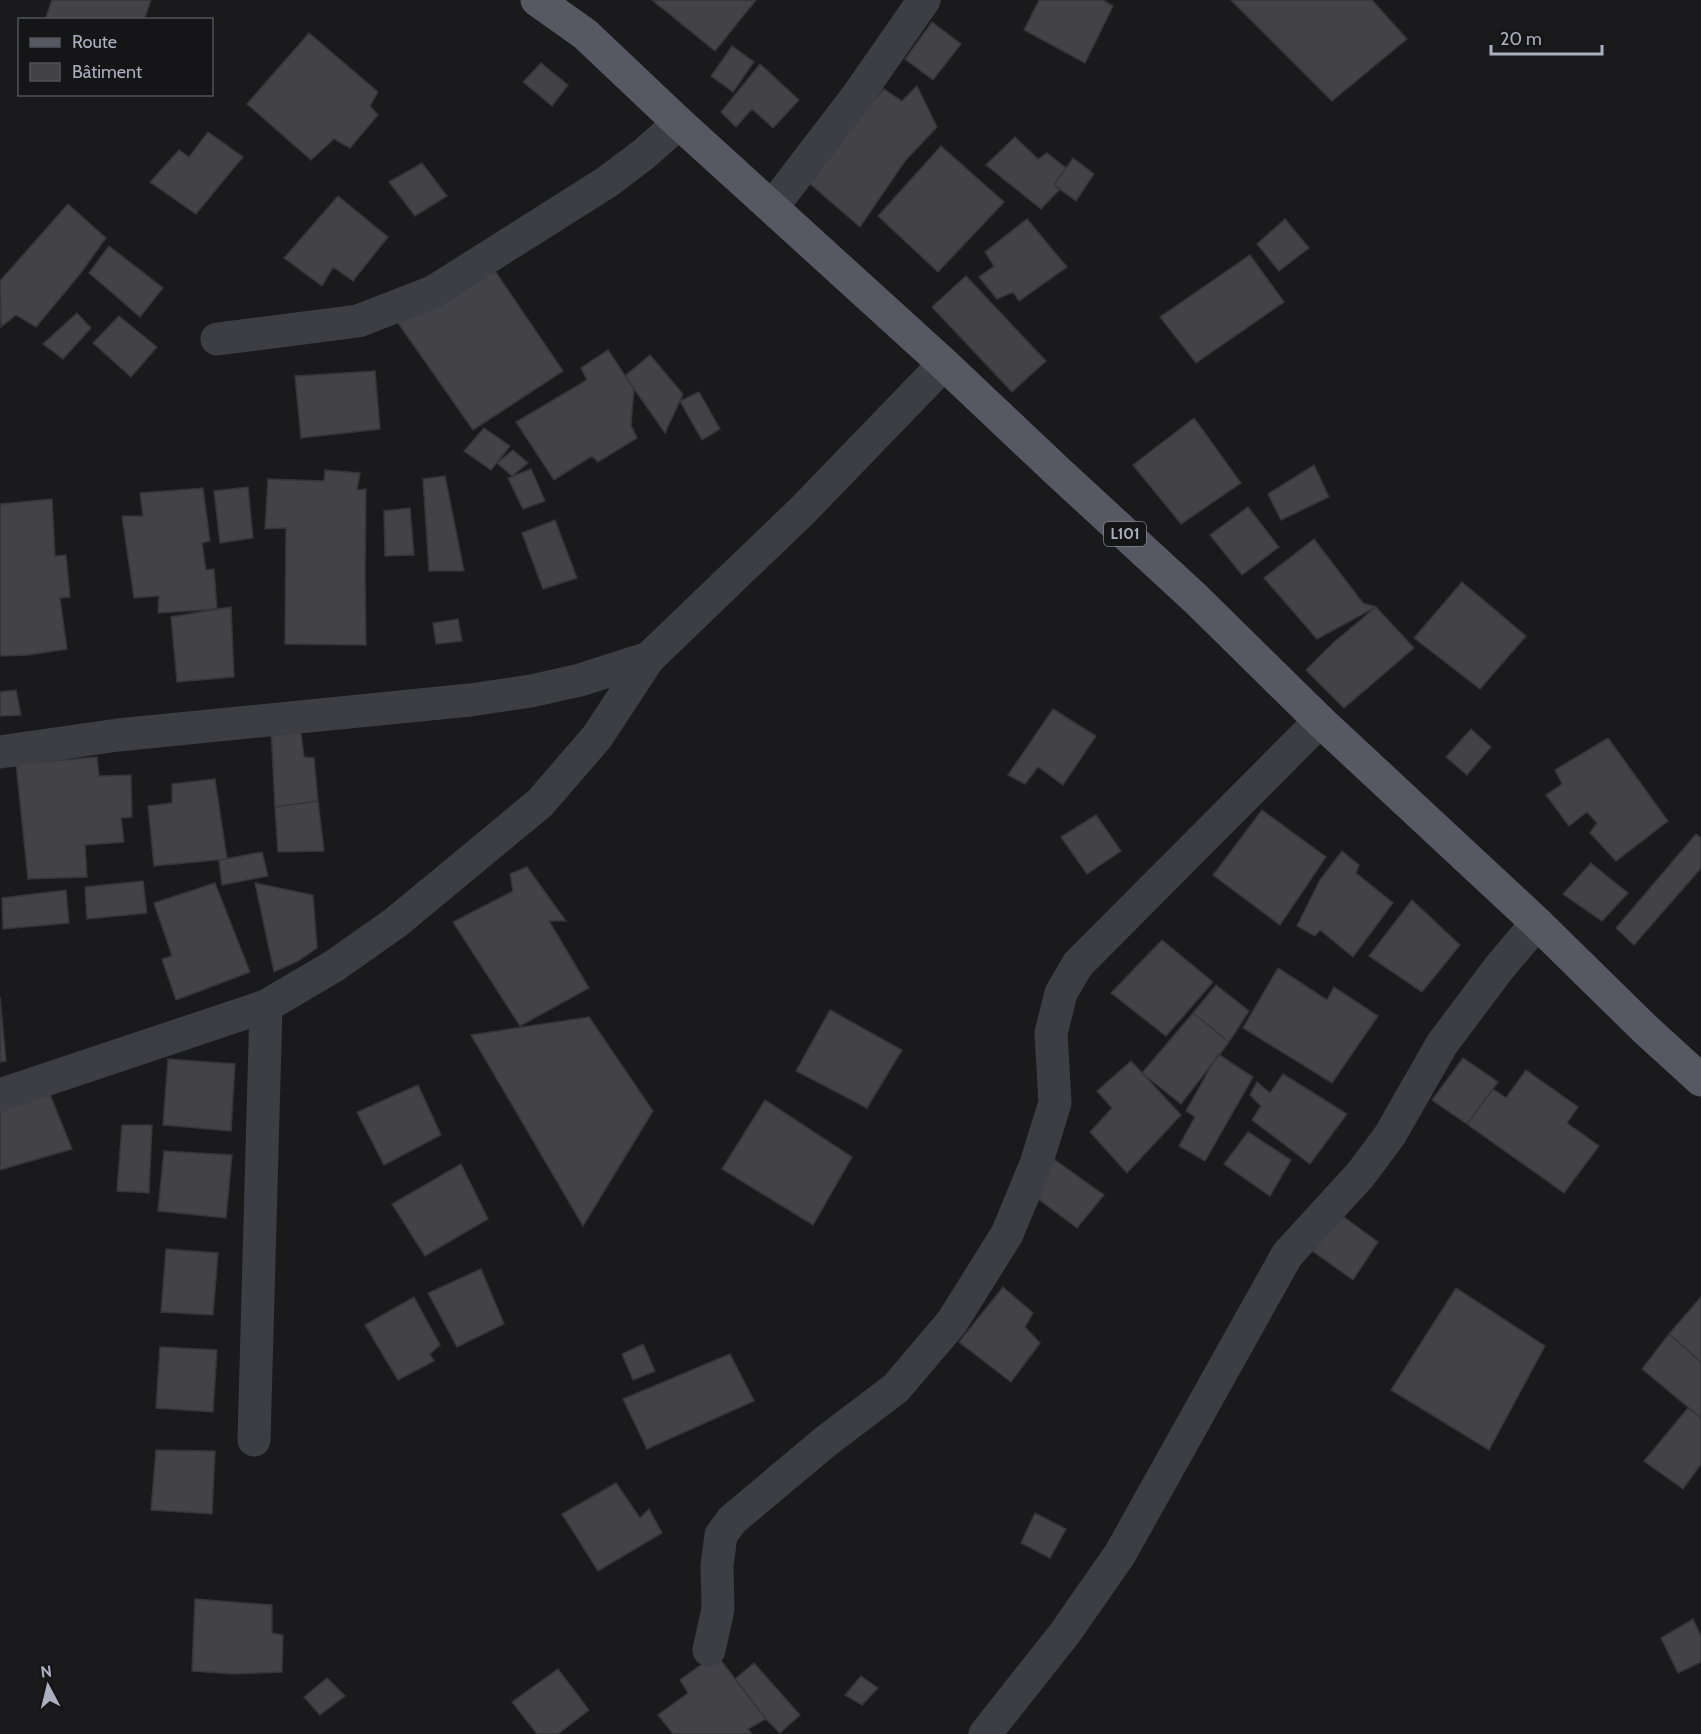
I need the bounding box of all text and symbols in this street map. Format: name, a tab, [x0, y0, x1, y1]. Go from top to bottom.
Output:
legend	[18, 18, 213, 96]
scale bar	[1491, 18, 1602, 56]
text: 20 m	[1500, 28, 1542, 50]
text: Route	[72, 31, 117, 53]
text: Bâtiment	[72, 61, 142, 83]
road number: L101	[1104, 522, 1146, 546]
north arrow	[18, 1656, 78, 1716]
text: N	[39, 1661, 53, 1682]

